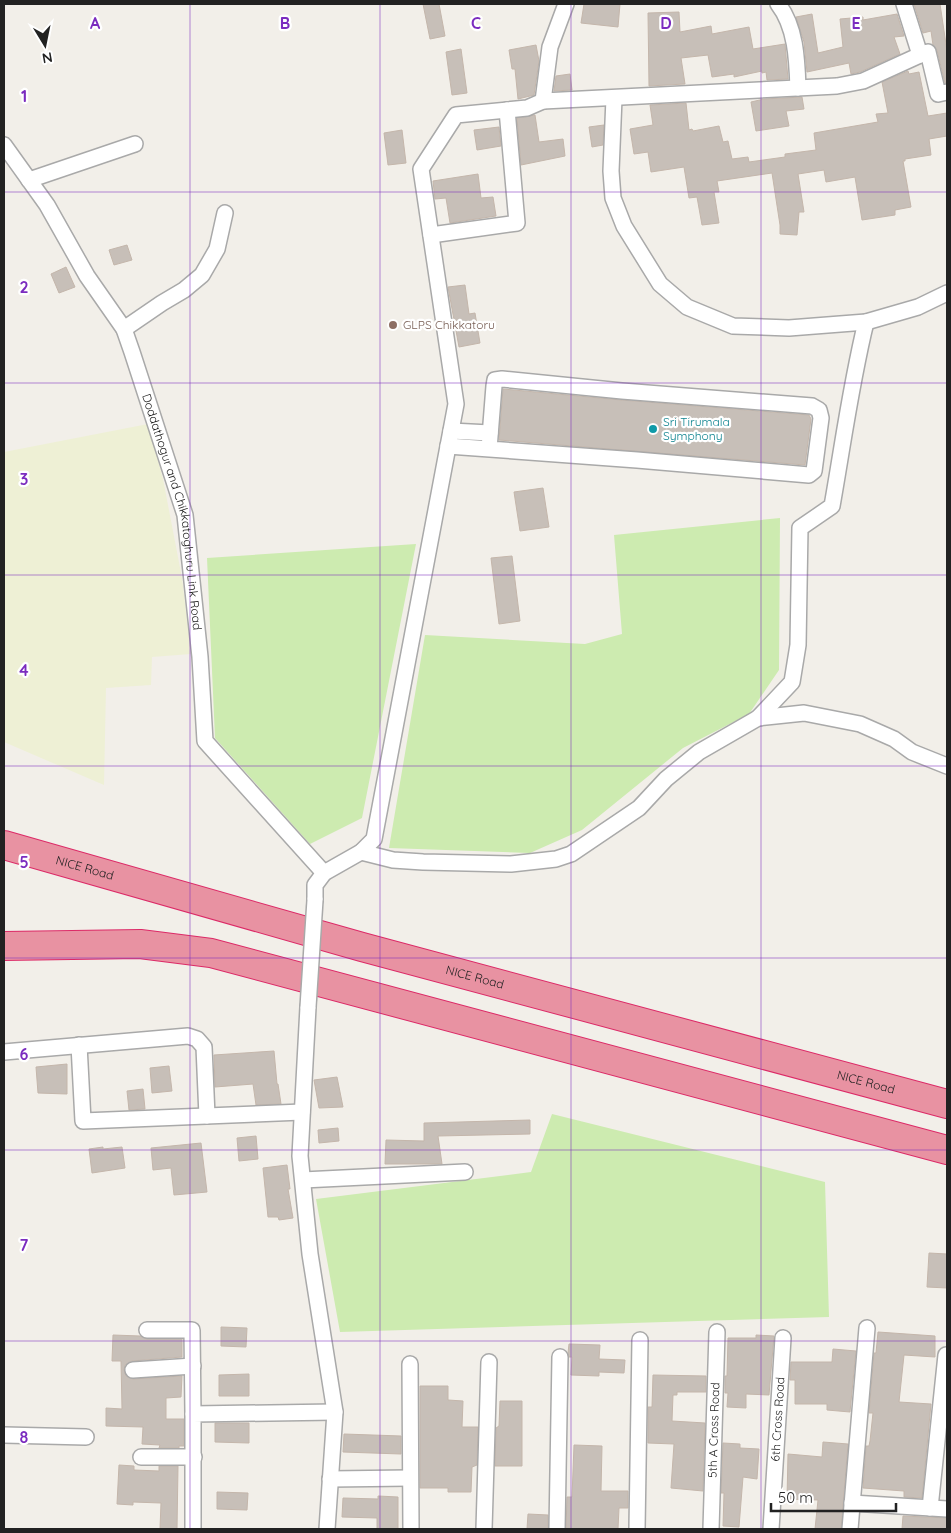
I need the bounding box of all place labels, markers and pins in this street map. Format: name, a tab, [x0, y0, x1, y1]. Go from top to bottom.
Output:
place label: GLPS Chikkatoru	[403, 317, 495, 332]
marker: GLPS Chikkatoru	[387, 319, 399, 331]
place label: Sri Tirumala Symphony	[663, 414, 730, 443]
marker: Sri Tirumala Symphony	[647, 423, 659, 435]

